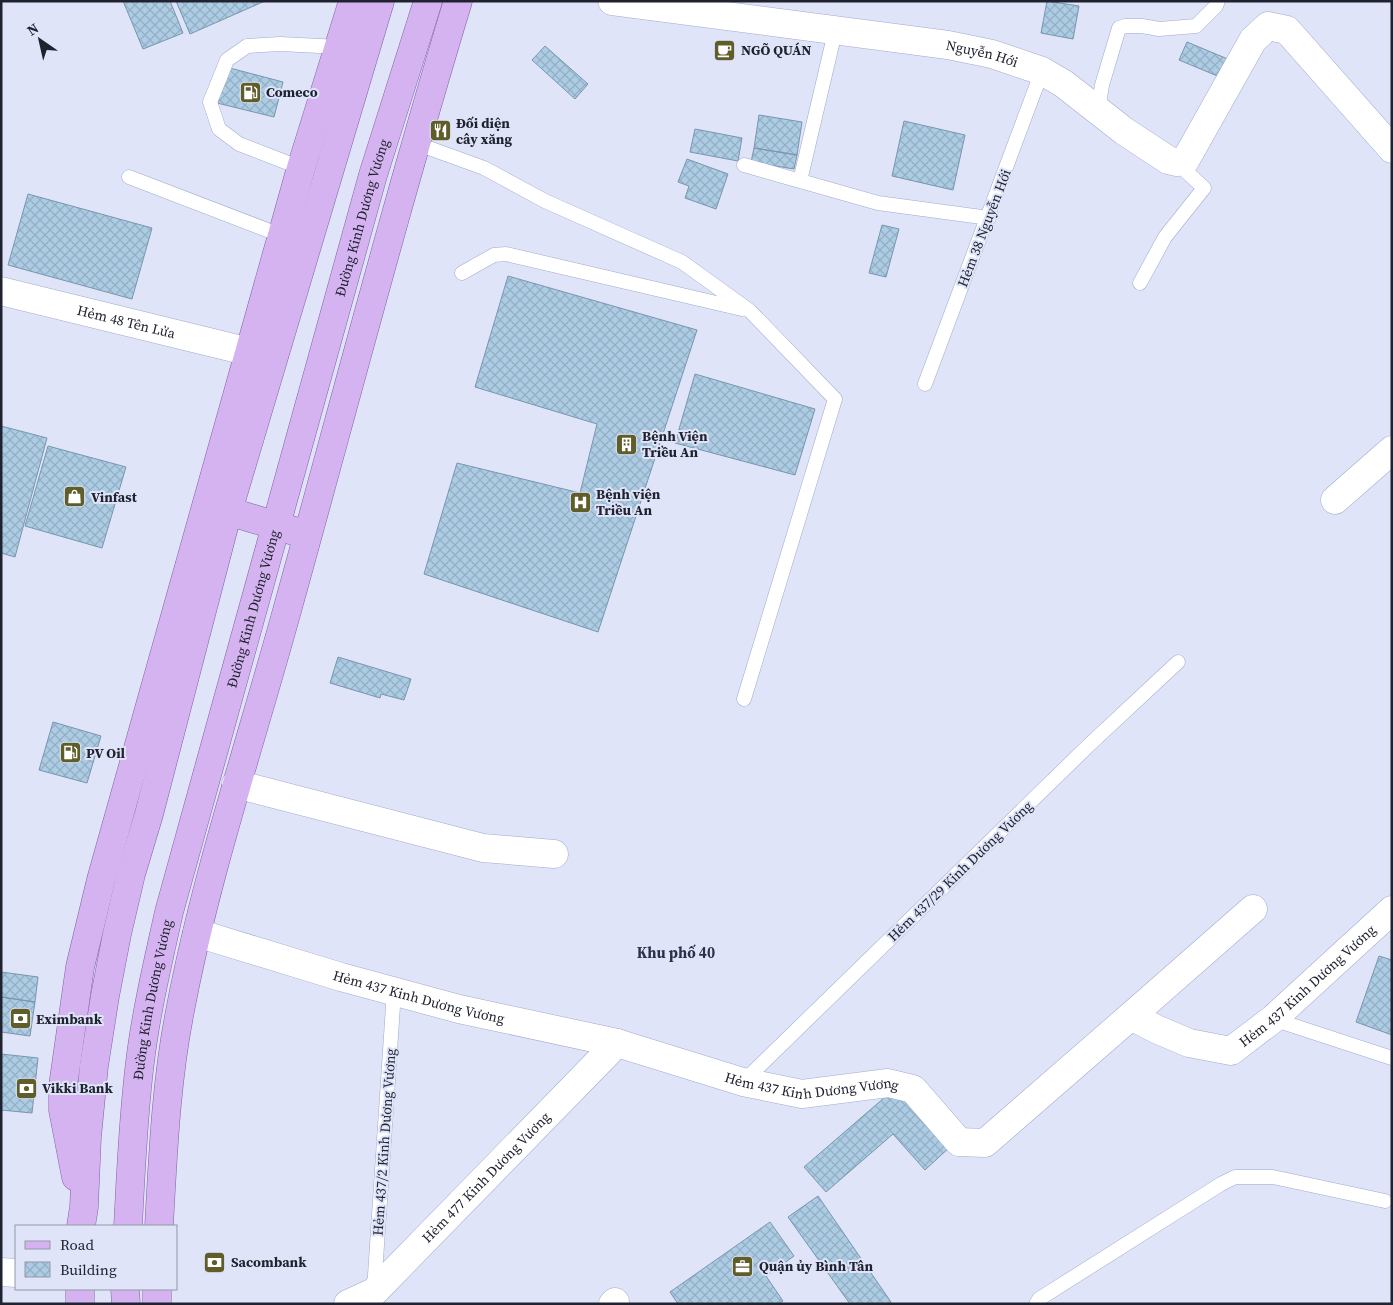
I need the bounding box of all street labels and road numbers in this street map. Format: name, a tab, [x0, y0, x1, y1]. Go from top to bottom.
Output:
street label: Nguyễn Hới	[944, 35, 1021, 72]
street label: Đường Kinh Dương Vương	[330, 136, 394, 299]
street label: Hẻm 38 Nguyễn Hới	[952, 166, 1016, 290]
street label: Hẻm 48 Tên Lửa	[75, 300, 178, 344]
street label: Đường Kinh Dương Vương	[222, 527, 284, 690]
street label: Hẻm 437/29 Kinh Dương Vương	[883, 796, 1037, 946]
street label: Đường Kinh Dương Vương	[128, 917, 177, 1081]
street label: Hẻm 437 Kinh Dương Vương	[1235, 920, 1380, 1051]
street label: Hẻm 437 Kinh Dương Vương	[331, 965, 506, 1029]
street label: Hẻm 437/2 Kinh Dương Vương	[367, 1048, 401, 1236]
street label: Hẻm 437 Kinh Dương Vương	[722, 1067, 901, 1104]
street label: Hẻm 477 Kinh Dương Vương	[417, 1107, 555, 1247]

